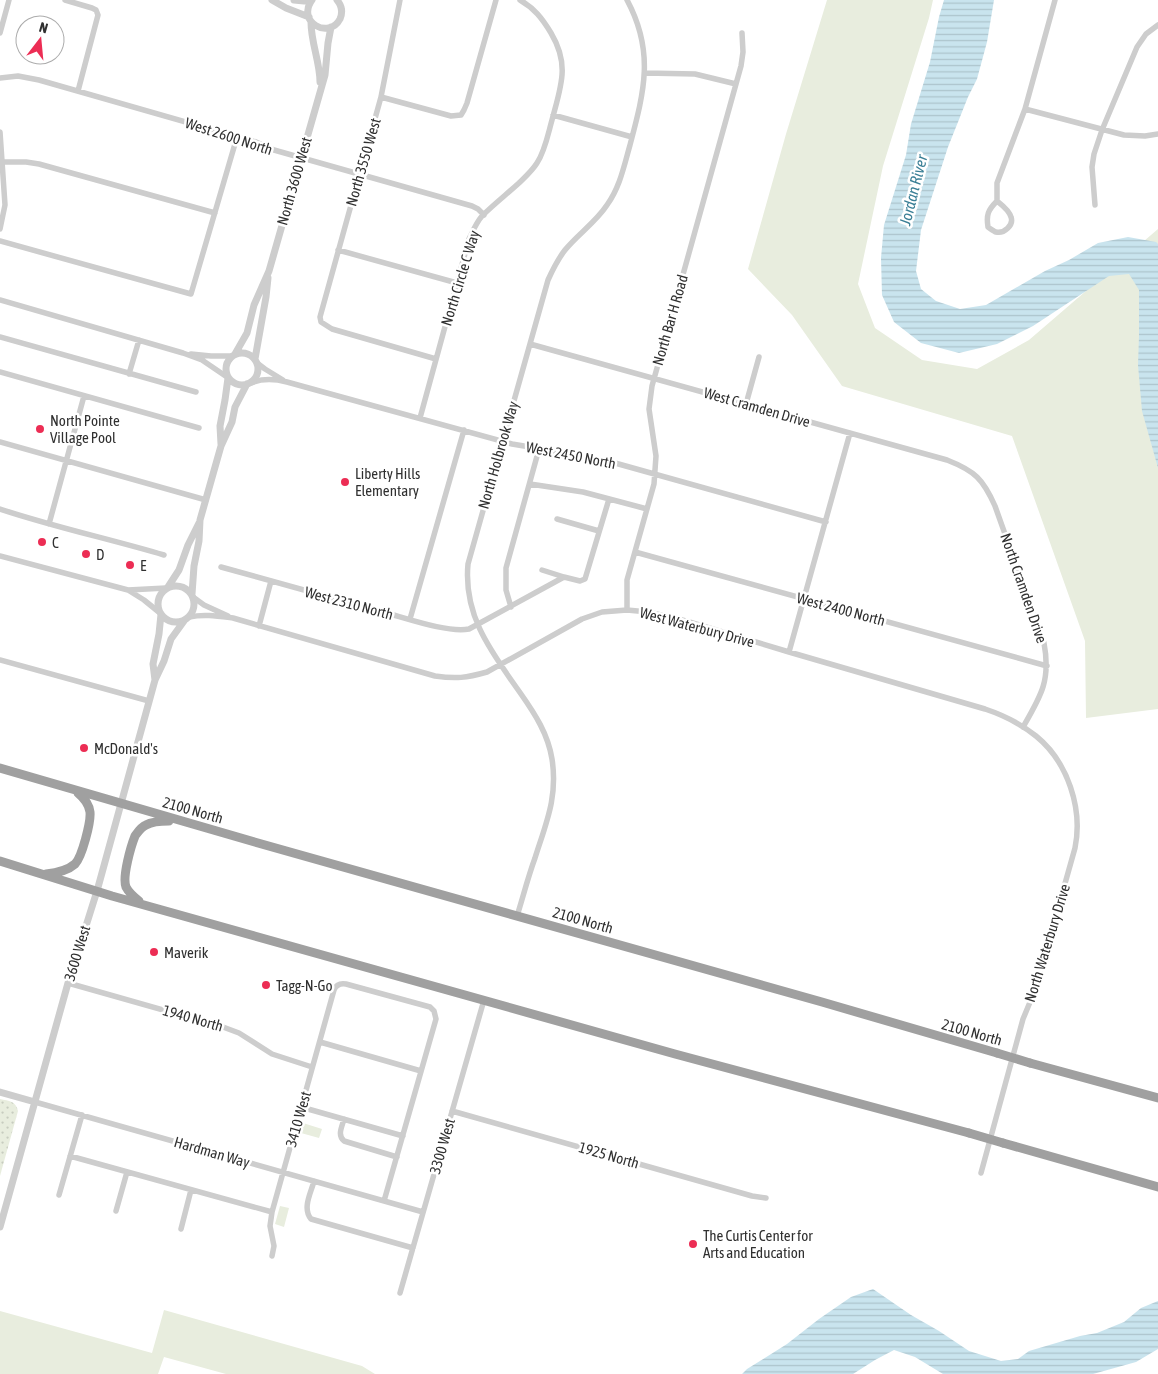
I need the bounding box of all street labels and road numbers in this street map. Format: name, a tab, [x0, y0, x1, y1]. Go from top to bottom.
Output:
street label: West 2600 North	[183, 114, 275, 158]
street label: North 3550 West	[342, 116, 384, 208]
street label: North 3600 West	[273, 135, 315, 227]
street label: North Circle C Way	[437, 228, 483, 328]
street label: North Bar H Road	[649, 273, 691, 367]
street label: West Cramden Drive	[702, 384, 812, 430]
street label: North Holbrook Way	[474, 399, 522, 511]
street label: West 2450 North	[525, 438, 617, 472]
street label: North Cramden Drive	[997, 531, 1051, 645]
street label: West 2310 North	[303, 583, 395, 623]
street label: West 2400 North	[795, 589, 887, 629]
street label: West Waterbury Drive	[638, 604, 756, 651]
street label: 2100 North	[161, 793, 225, 827]
street label: North Waterbury Drive	[1021, 882, 1073, 1004]
street label: 2100 North	[551, 903, 615, 937]
street label: 3600 West	[61, 923, 93, 983]
street label: 1940 North	[161, 1001, 225, 1035]
street label: 2100 North	[940, 1015, 1004, 1049]
street label: 3410 West	[282, 1089, 314, 1149]
street label: 3300 West	[426, 1116, 458, 1176]
street label: Hardman Way	[172, 1133, 252, 1171]
street label: 1925 North	[577, 1138, 641, 1172]

